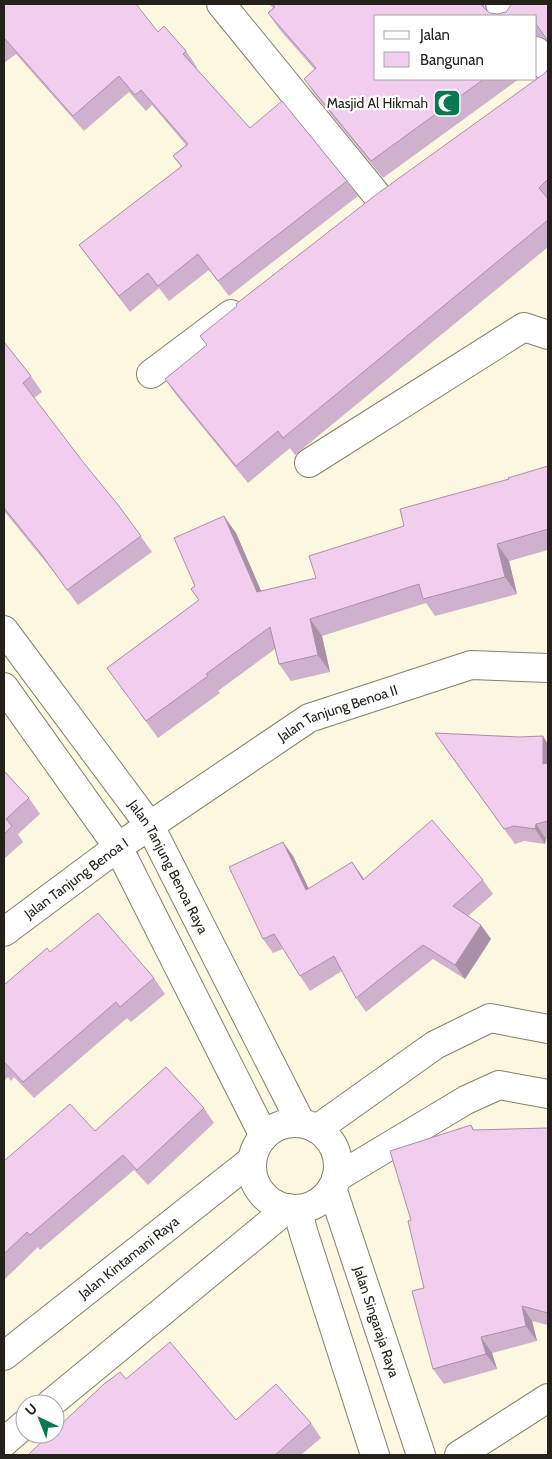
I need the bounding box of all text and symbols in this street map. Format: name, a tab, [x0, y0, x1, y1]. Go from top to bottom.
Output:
legend	[374, 15, 537, 80]
text: Jalan	[419, 26, 450, 44]
text: Bangunan	[420, 51, 484, 69]
mosque icon: Masjid Al Hikmah	[432, 88, 462, 118]
place label: Masjid Al Hikmah	[327, 94, 428, 112]
street label: Jalan Tanjung Benoa II	[273, 681, 400, 746]
street label: Jalan Tanjung Benoa Raya	[124, 795, 212, 937]
street label: Jalan Tanjung Benoa I	[20, 834, 132, 923]
street label: Jalan Kintamani Raya	[74, 1212, 183, 1303]
street label: Jalan Singaraja Raya	[349, 1263, 404, 1380]
north arrow	[15, 1394, 65, 1444]
text: U	[21, 1399, 41, 1420]

